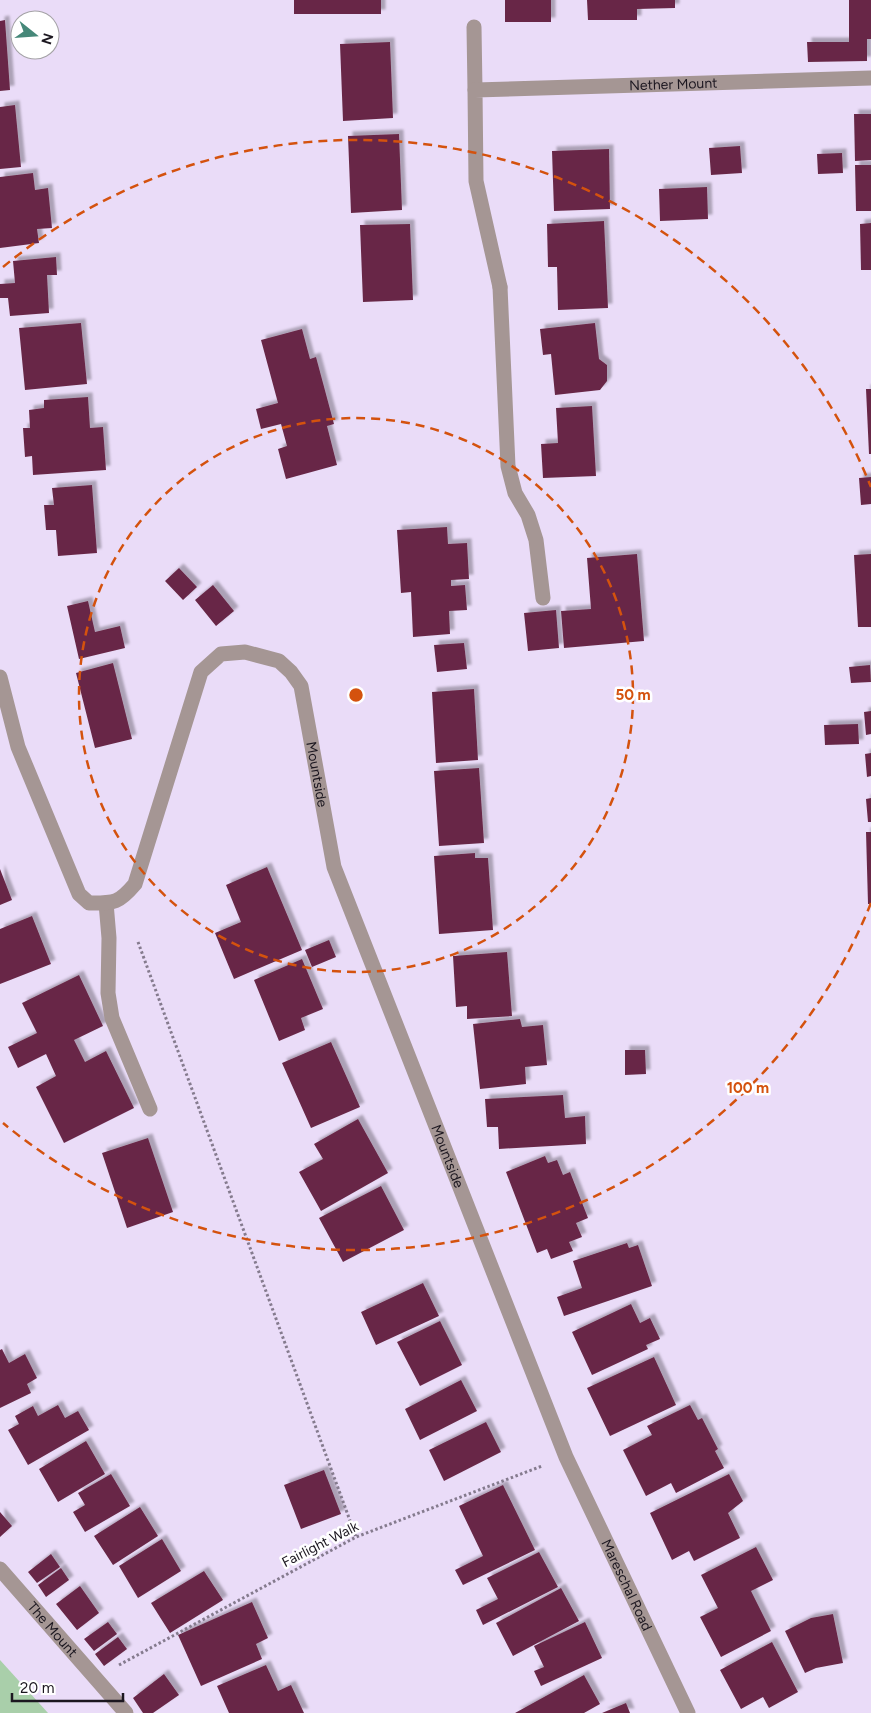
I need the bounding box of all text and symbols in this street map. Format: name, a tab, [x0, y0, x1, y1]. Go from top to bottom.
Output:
north arrow	[10, 10, 60, 60]
text: N	[37, 31, 57, 46]
street label: Nether Mount	[629, 75, 718, 94]
centre of rings	[347, 686, 365, 704]
text: 50 m	[615, 686, 651, 704]
street label: Mountside	[302, 740, 331, 809]
text: 100 m	[727, 1079, 769, 1097]
street label: Mountside	[427, 1122, 467, 1191]
street label: Fairlight Walk	[279, 1518, 362, 1571]
street label: Mareschal Road	[598, 1537, 656, 1634]
street label: The Mount	[24, 1599, 81, 1661]
scale bar	[12, 1670, 124, 1702]
text: 20 m	[20, 1679, 54, 1697]

